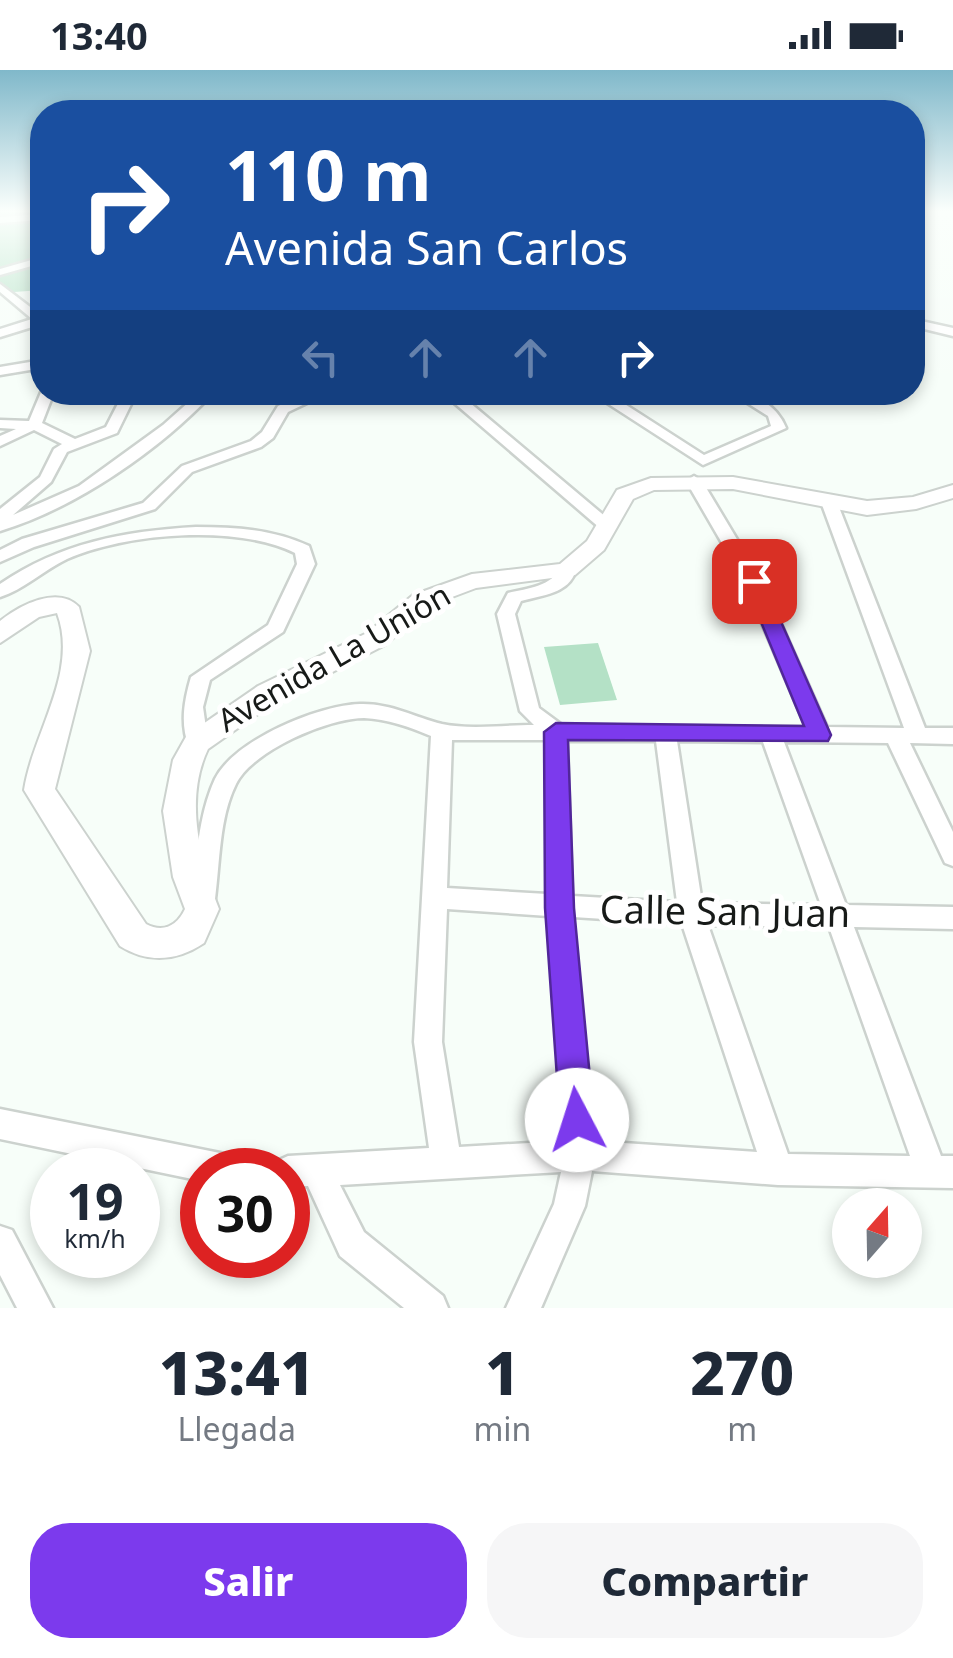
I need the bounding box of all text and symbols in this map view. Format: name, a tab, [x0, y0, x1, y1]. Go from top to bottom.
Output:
text: 13:40	[50, 9, 148, 61]
text: 110 m	[225, 126, 432, 222]
icon: right	[60, 140, 190, 270]
text: Avenida San Carlos	[225, 217, 628, 278]
icon: left	[293, 330, 348, 385]
icon: ahead	[398, 330, 453, 385]
icon: ahead	[503, 330, 558, 385]
icon: right	[608, 330, 663, 385]
pin	[712, 539, 797, 624]
icon: arrive	[727, 554, 782, 609]
street label: Avenida La Unión	[209, 572, 458, 741]
street label: Calle San Juan	[599, 882, 851, 938]
position arrow	[525, 1068, 629, 1172]
speed limit sign: 30	[180, 1148, 310, 1278]
text: 19	[66, 1167, 124, 1235]
north arrow	[832, 1188, 922, 1278]
map controls	[832, 1188, 922, 1278]
text: km/h	[64, 1221, 126, 1255]
text: 13:41	[159, 1331, 315, 1413]
text: 1	[485, 1331, 520, 1413]
text: 270	[690, 1331, 794, 1413]
text: Llegada	[178, 1407, 296, 1450]
text: min	[473, 1407, 531, 1450]
text: m	[727, 1407, 757, 1450]
button: Salir	[30, 1523, 467, 1638]
button: Compartir	[487, 1523, 923, 1638]

